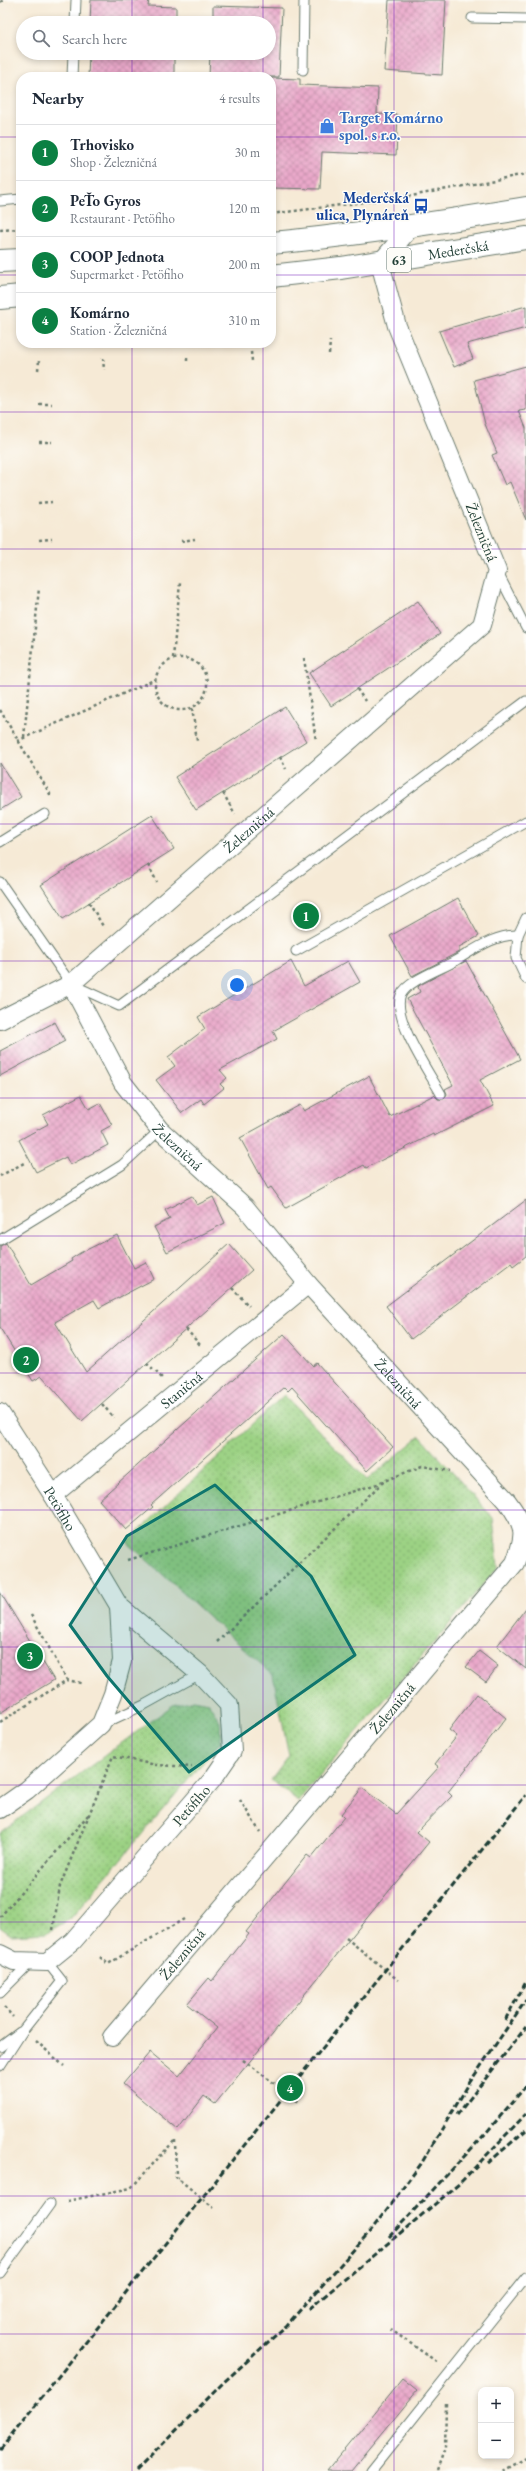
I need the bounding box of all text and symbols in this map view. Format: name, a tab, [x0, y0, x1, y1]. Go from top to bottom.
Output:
search box	[16, 16, 276, 60]
icon: search	[30, 27, 52, 49]
text: Search here	[62, 29, 127, 48]
text: Nearby	[32, 87, 84, 109]
text: 4 results	[219, 90, 260, 107]
place label: Target Komárno spol. s r.o.	[339, 108, 444, 144]
shop icon: Target Komárno spol. s r.o.	[318, 117, 336, 135]
text: Trhovisko	[70, 135, 134, 154]
text: 1	[42, 144, 48, 161]
text: 30 m	[235, 144, 260, 161]
text: Shop · Železničná	[70, 154, 157, 171]
place label: Mederčská ulica, Plynáreň	[316, 188, 410, 224]
text: PeŤo Gyros	[70, 191, 141, 210]
bus stop icon: Mederčská ulica, Plynáreň	[412, 197, 430, 215]
text: 2	[42, 200, 48, 217]
text: 120 m	[229, 200, 260, 217]
text: Restaurant · Petöfiho	[70, 210, 175, 227]
street label: Mederčská	[426, 235, 490, 263]
text: COOP Jednota	[70, 247, 164, 266]
road number: 63	[387, 248, 411, 272]
text: 3	[42, 256, 48, 273]
text: 200 m	[229, 256, 260, 273]
text: Supermarket · Petöfiho	[70, 266, 184, 283]
text: Komárno	[70, 303, 130, 322]
text: 4	[42, 312, 48, 329]
text: 310 m	[229, 312, 260, 329]
text: Station · Železničná	[70, 322, 167, 339]
street label: Železničná	[462, 500, 502, 564]
street label: Železničná	[219, 802, 278, 857]
pin: 1	[293, 901, 319, 931]
your location	[227, 975, 247, 995]
street label: Železničná	[149, 1119, 207, 1174]
pin: 2	[13, 1345, 39, 1375]
street label: Železničná	[371, 1354, 426, 1412]
street label: Staničná	[156, 1366, 206, 1412]
street label: Petöfiho	[40, 1482, 81, 1534]
pin: 3	[17, 1641, 43, 1671]
street label: Železničná	[365, 1678, 419, 1738]
street label: Petöfiho	[168, 1780, 214, 1830]
street label: Železničná	[155, 1924, 209, 1984]
pin: 4	[277, 2073, 303, 2103]
map controls	[478, 2387, 514, 2459]
button: +	[478, 2387, 514, 2423]
button: −	[478, 2423, 514, 2459]

